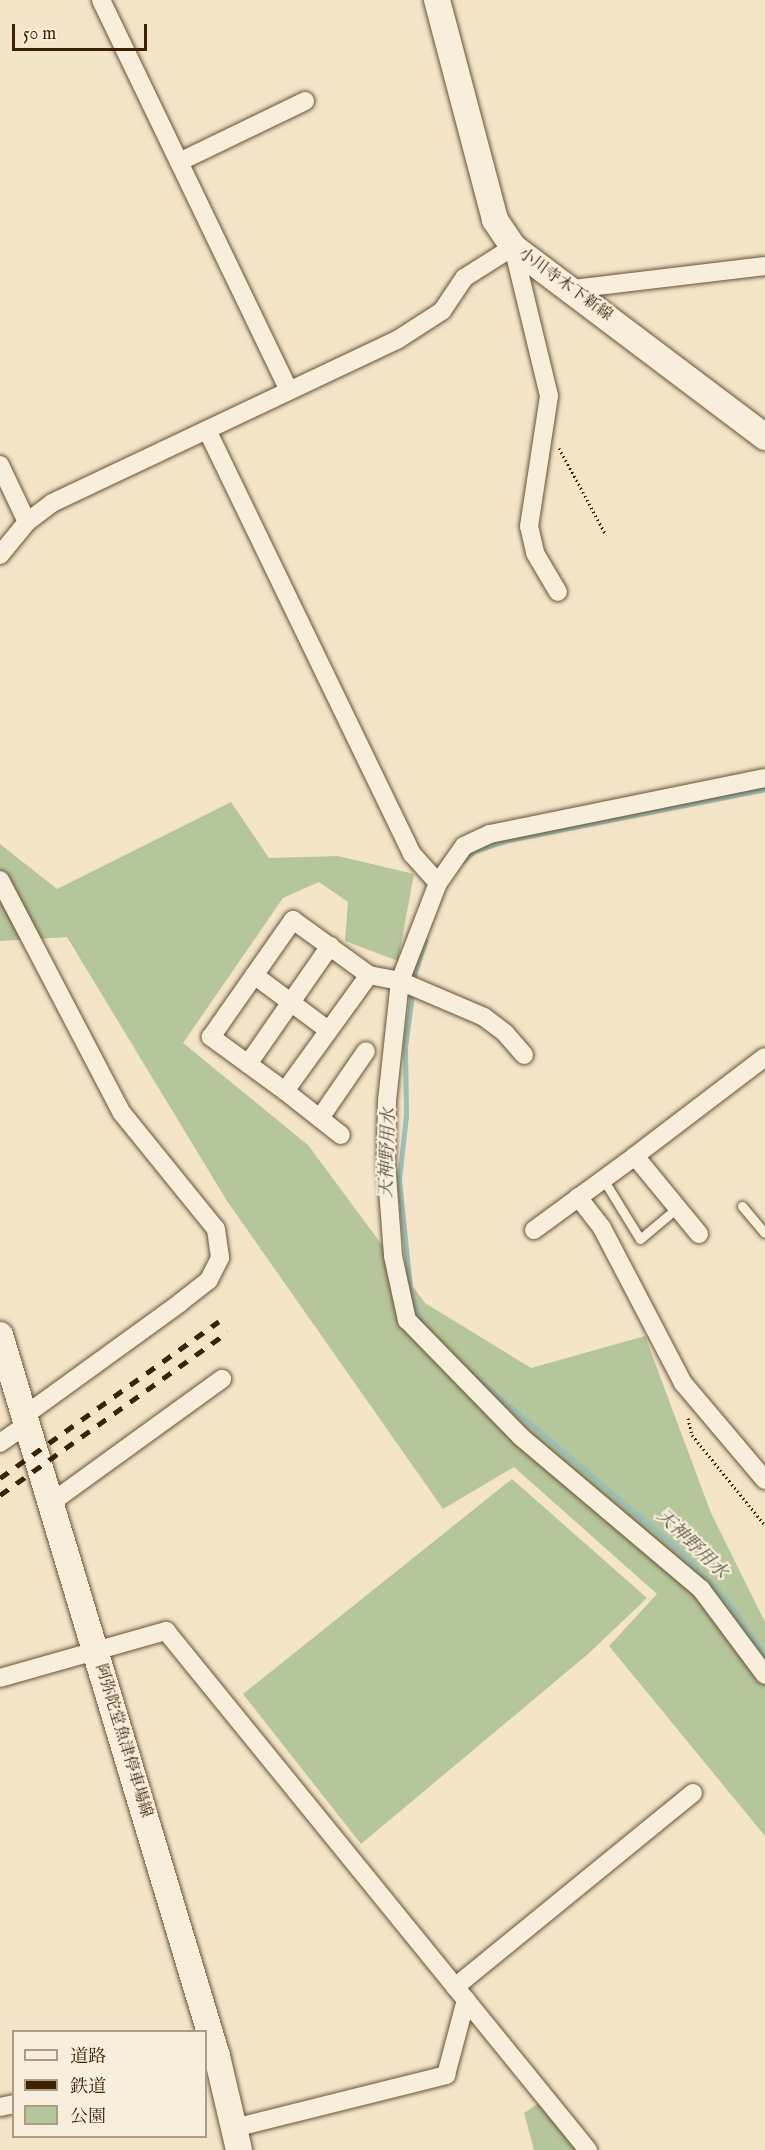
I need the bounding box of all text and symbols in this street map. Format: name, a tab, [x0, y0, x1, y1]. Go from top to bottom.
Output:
scale bar	[15, 12, 150, 50]
text: 50 m	[23, 23, 56, 46]
street label: 小川寺木下新線	[514, 244, 616, 326]
water label: 天神野用水	[377, 1108, 401, 1198]
water label: 天神野用水	[651, 1506, 731, 1584]
street label: 阿弥陀堂魚津停車場線	[90, 1662, 156, 1820]
legend	[12, 2030, 207, 2138]
text: 道路	[70, 2046, 106, 2069]
text: 鉄道	[70, 2076, 106, 2099]
text: 公園	[70, 2106, 106, 2129]

